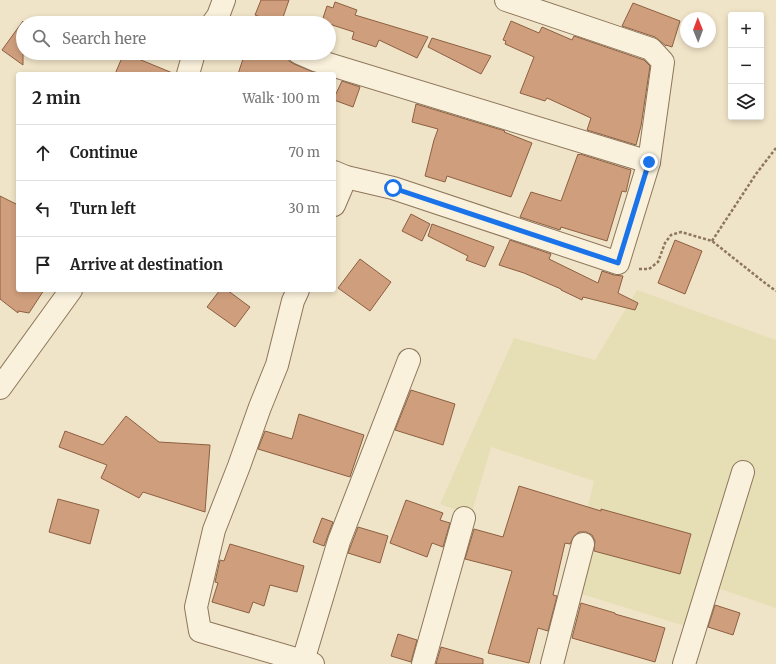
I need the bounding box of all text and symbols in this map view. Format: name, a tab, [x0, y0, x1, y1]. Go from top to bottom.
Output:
north arrow	[680, 12, 716, 48]
map controls	[728, 12, 764, 120]
button: +	[728, 12, 764, 48]
search box	[16, 16, 336, 60]
icon: search	[30, 27, 52, 49]
text: Search here	[62, 29, 146, 48]
button: −	[728, 48, 764, 84]
button: layers	[728, 84, 764, 120]
text: 2 min	[32, 87, 80, 109]
text: Walk · 100 m	[242, 90, 320, 107]
icon: ahead	[32, 142, 54, 164]
text: Continue	[70, 143, 138, 162]
text: 70 m	[289, 144, 320, 161]
route end	[640, 153, 658, 171]
route start	[384, 179, 402, 197]
icon: left	[32, 198, 54, 220]
text: Turn left	[70, 199, 136, 218]
text: 30 m	[288, 200, 320, 217]
icon: arrive	[32, 254, 54, 276]
text: Arrive at destination	[70, 255, 223, 274]

